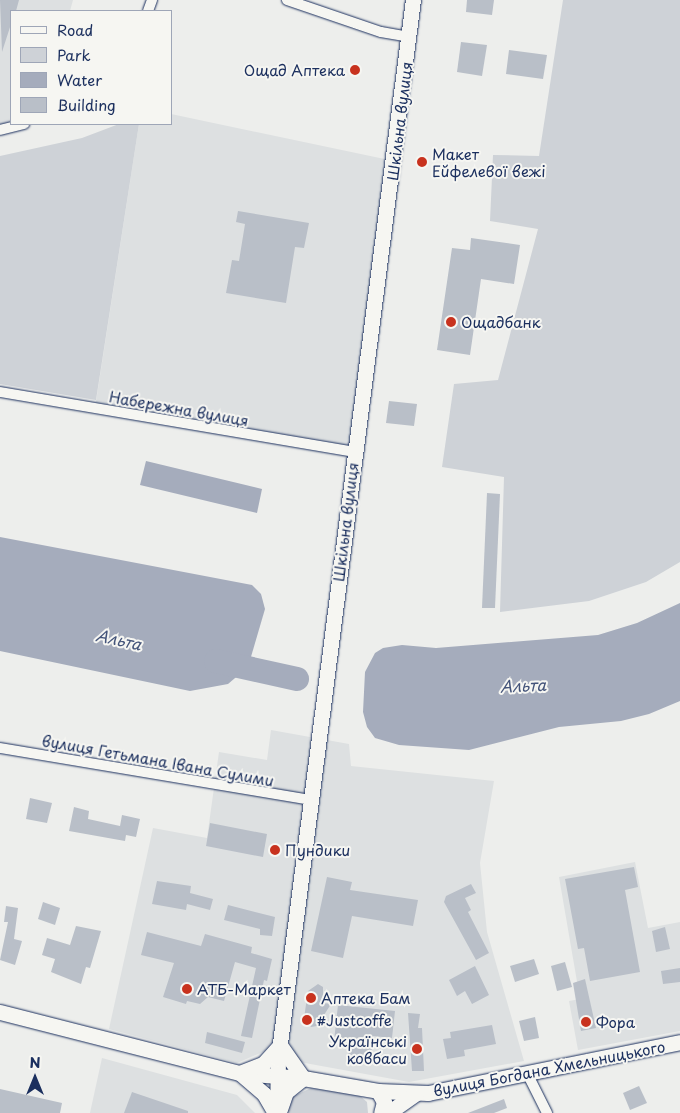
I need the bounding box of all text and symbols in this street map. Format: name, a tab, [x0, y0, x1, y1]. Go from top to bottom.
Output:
legend	[10, 10, 172, 125]
text: Road	[57, 18, 93, 41]
text: Park	[57, 43, 91, 66]
street label: Шкільна вулиця	[383, 60, 415, 182]
place label: Ощад Аптека	[243, 61, 345, 79]
marker: Ощад Аптека	[349, 64, 361, 76]
text: Water	[57, 68, 102, 91]
text: Building	[57, 93, 116, 116]
place label: Макет Ейфелевої вежі	[432, 144, 546, 179]
marker: Макет Ейфелевої вежі	[416, 156, 428, 168]
place label: Ощадбанк	[461, 313, 541, 331]
marker: Ощадбанк	[445, 316, 457, 328]
street label: Набережна вулиця	[107, 387, 251, 429]
street label: Шкільна вулиця	[329, 461, 361, 583]
water label: Альта	[94, 624, 144, 654]
water label: Альта	[500, 675, 546, 695]
street label: вулиця Гетьмана Івана Сулими	[40, 731, 276, 789]
place label: Пундики	[285, 841, 350, 859]
marker: Пундики	[269, 844, 281, 856]
place label: АТБ-Маркет	[197, 980, 291, 998]
marker: АТБ-Маркет	[181, 983, 193, 995]
place label: Аптека Бам	[321, 989, 411, 1007]
marker: Аптека Бам	[305, 992, 317, 1004]
place label: #Justcoffe	[317, 1011, 392, 1029]
place label: Фора	[596, 1013, 635, 1031]
marker: #Justcoffe	[301, 1014, 313, 1026]
marker: Фора	[580, 1016, 592, 1028]
place label: Українські ковбаси	[329, 1031, 407, 1066]
street label: вулиця Богдана Хмельницького	[431, 1037, 667, 1099]
marker: Українські ковбаси	[411, 1043, 423, 1055]
text: N	[29, 1052, 41, 1073]
north arrow	[10, 1053, 60, 1103]

